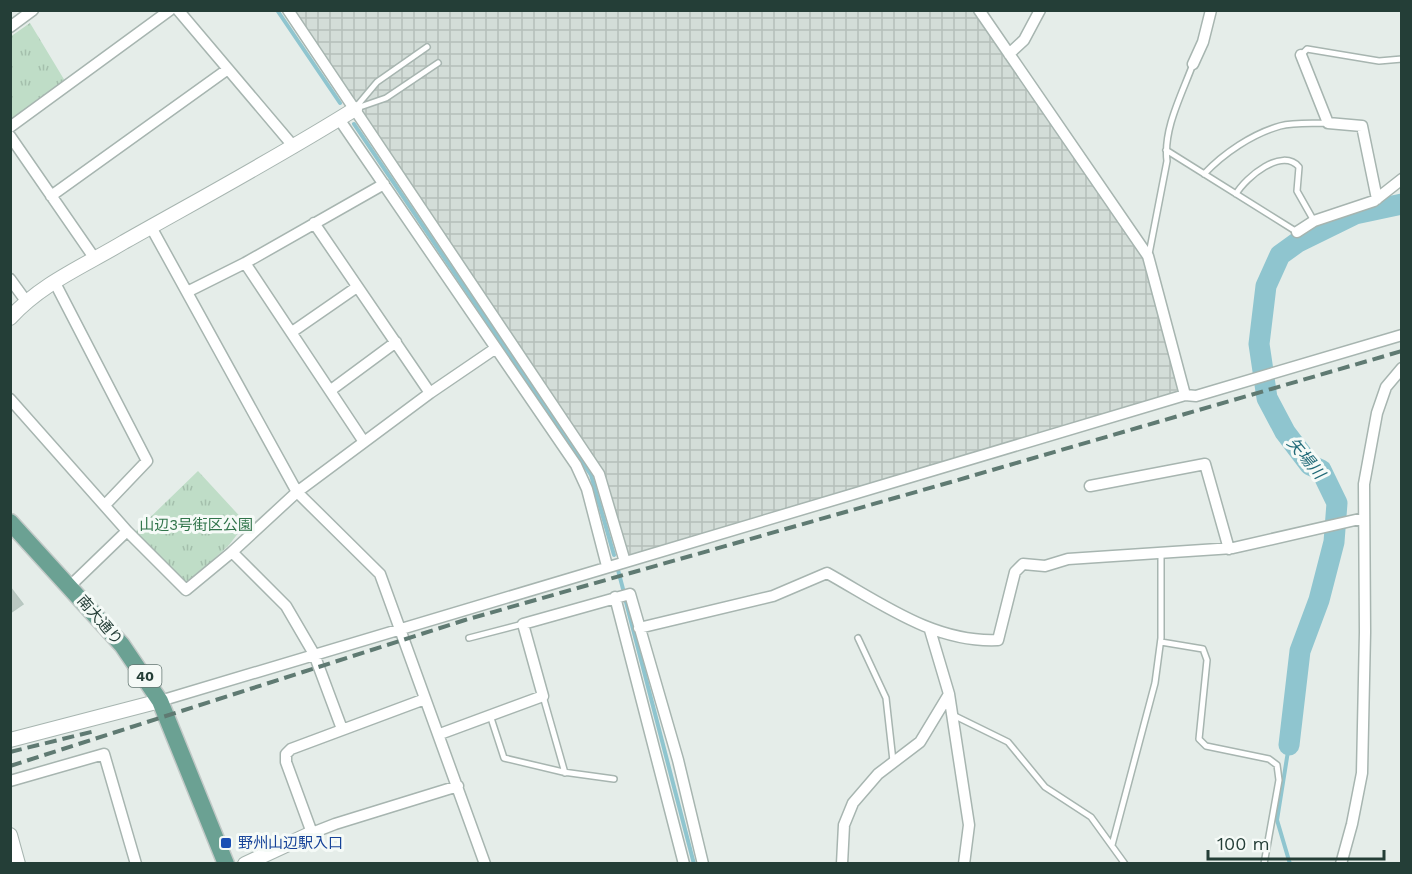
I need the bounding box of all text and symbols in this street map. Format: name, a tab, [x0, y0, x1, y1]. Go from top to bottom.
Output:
water label: 矢場川	[1283, 434, 1330, 484]
park label: 山辺3号街区公園	[139, 516, 253, 534]
street label: 南大通り	[74, 591, 126, 649]
road number: 40	[128, 665, 162, 687]
scale bar	[1208, 823, 1384, 861]
text: 100 m	[1217, 833, 1270, 854]
place label: 野州山辺駅入口	[238, 834, 343, 852]
marker: 野州山辺駅入口	[219, 836, 233, 850]

